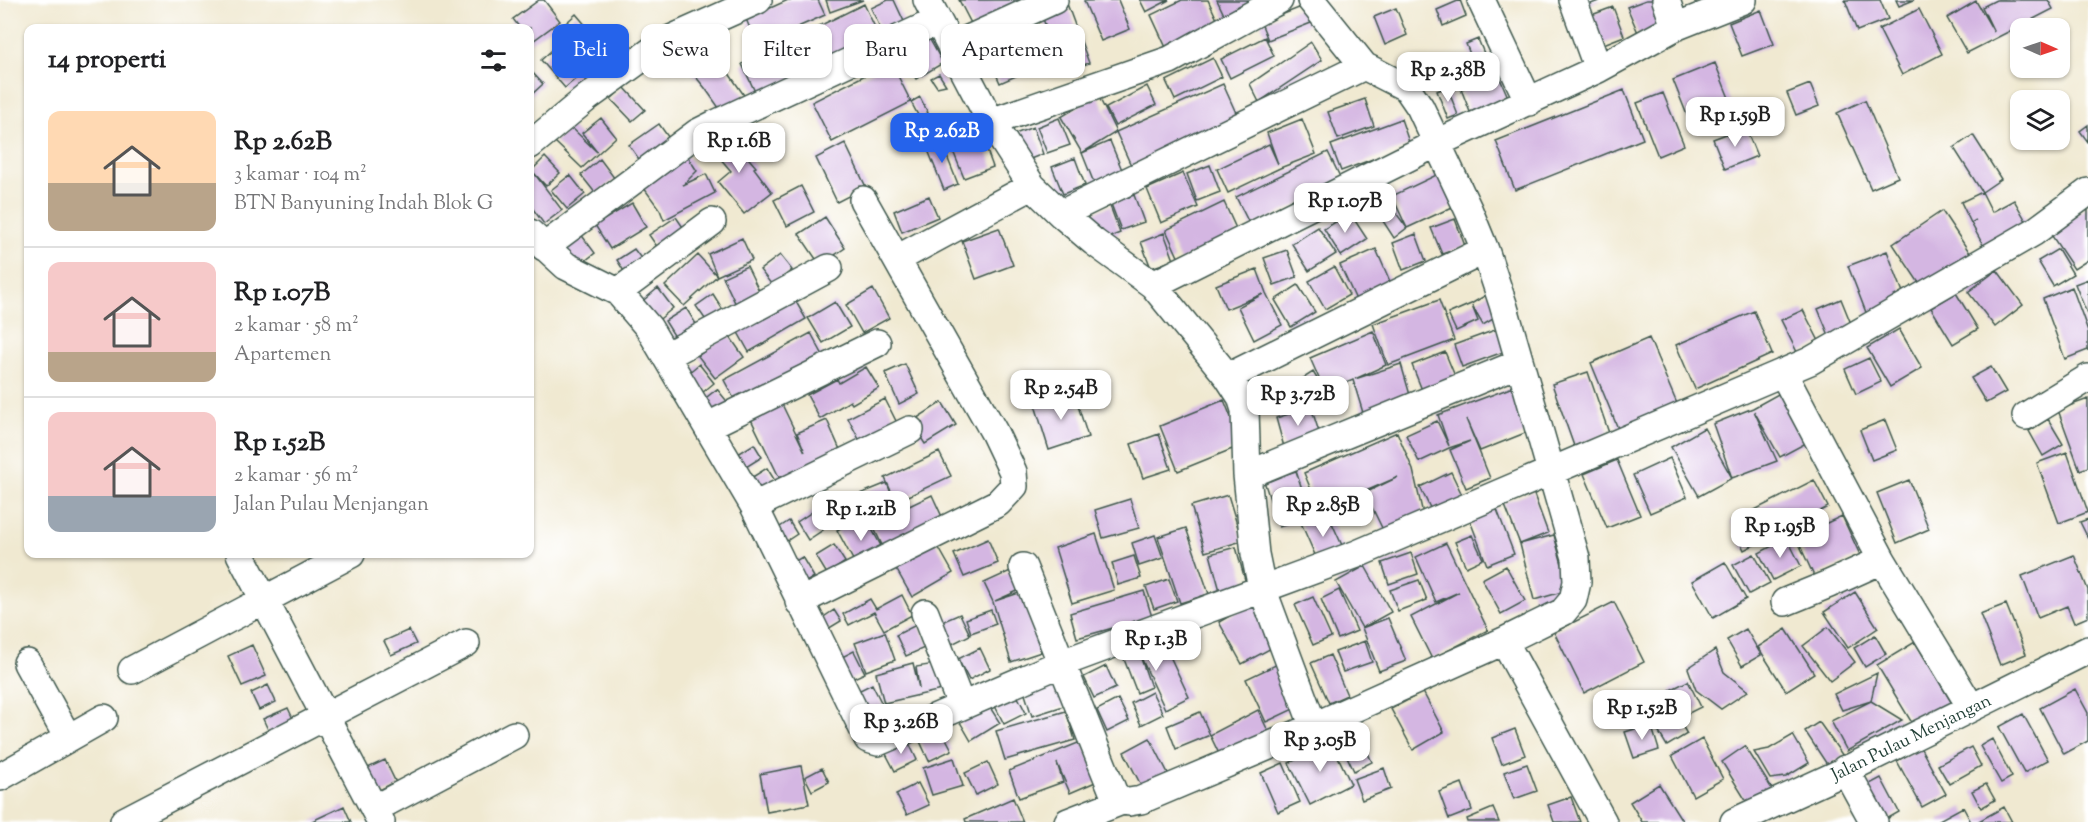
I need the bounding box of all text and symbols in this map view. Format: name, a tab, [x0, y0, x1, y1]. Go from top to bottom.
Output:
north arrow	[2010, 18, 2070, 78]
map controls	[2010, 18, 2070, 150]
chip: Beli	[552, 24, 629, 78]
chip: Sewa	[641, 24, 730, 78]
chip: Filter	[742, 24, 832, 78]
chip: Baru	[844, 24, 929, 78]
chip: Apartemen	[941, 24, 1085, 78]
text: 14 properti	[48, 42, 166, 79]
icon: filters	[477, 44, 510, 77]
pin: Rp 2.38B	[1386, 52, 1510, 103]
text: Rp 2.38B	[1411, 57, 1485, 86]
button: layers	[2010, 90, 2070, 150]
pin: Rp 1.59B	[1673, 97, 1797, 148]
text: Rp 1.59B	[1700, 102, 1770, 131]
pin: Rp 2.62B	[880, 113, 1004, 164]
text: Rp 2.62B	[904, 118, 980, 147]
pin: Rp 1.6B	[684, 123, 794, 174]
text: Rp 2.62B	[234, 124, 332, 161]
text: Rp 1.6B	[707, 128, 771, 157]
icon: home	[96, 135, 168, 207]
text: 3 kamar · 104 m²	[234, 161, 367, 190]
pin: Rp 1.07B	[1283, 183, 1407, 234]
text: Rp 1.07B	[1308, 188, 1382, 217]
text: BTN Banyuning Indah Blok G	[234, 190, 493, 219]
text: Rp 1.07B	[234, 275, 330, 312]
icon: home	[96, 286, 168, 358]
text: 2 kamar · 58 m²	[234, 312, 359, 341]
text: Apartemen	[234, 341, 331, 370]
pin: Rp 2.54B	[999, 370, 1123, 421]
text: Rp 2.54B	[1024, 375, 1098, 404]
pin: Rp 3.72B	[1236, 376, 1360, 427]
text: Rp 3.72B	[1261, 381, 1335, 410]
text: Rp 1.52B	[234, 425, 325, 462]
icon: home	[96, 436, 168, 508]
text: 2 kamar · 56 m²	[234, 462, 359, 491]
pin: Rp 2.85B	[1261, 487, 1385, 538]
text: Jalan Pulau Menjangan	[234, 491, 429, 520]
pin: Rp 1.21B	[799, 491, 923, 542]
text: Rp 2.85B	[1286, 492, 1360, 521]
text: Rp 1.21B	[826, 496, 896, 525]
pin: Rp 1.95B	[1718, 508, 1842, 559]
text: Rp 1.95B	[1745, 513, 1815, 542]
pin: Rp 1.3B	[1101, 621, 1211, 672]
text: Rp 1.3B	[1125, 626, 1187, 655]
street label: Jalan Pulau Menjangan	[1826, 689, 1997, 789]
pin: Rp 1.52B	[1580, 690, 1704, 741]
text: Rp 1.52B	[1607, 695, 1677, 724]
pin: Rp 3.26B	[839, 704, 963, 755]
text: Rp 3.26B	[864, 709, 938, 738]
pin: Rp 3.05B	[1258, 722, 1382, 773]
text: Rp 3.05B	[1284, 727, 1356, 756]

